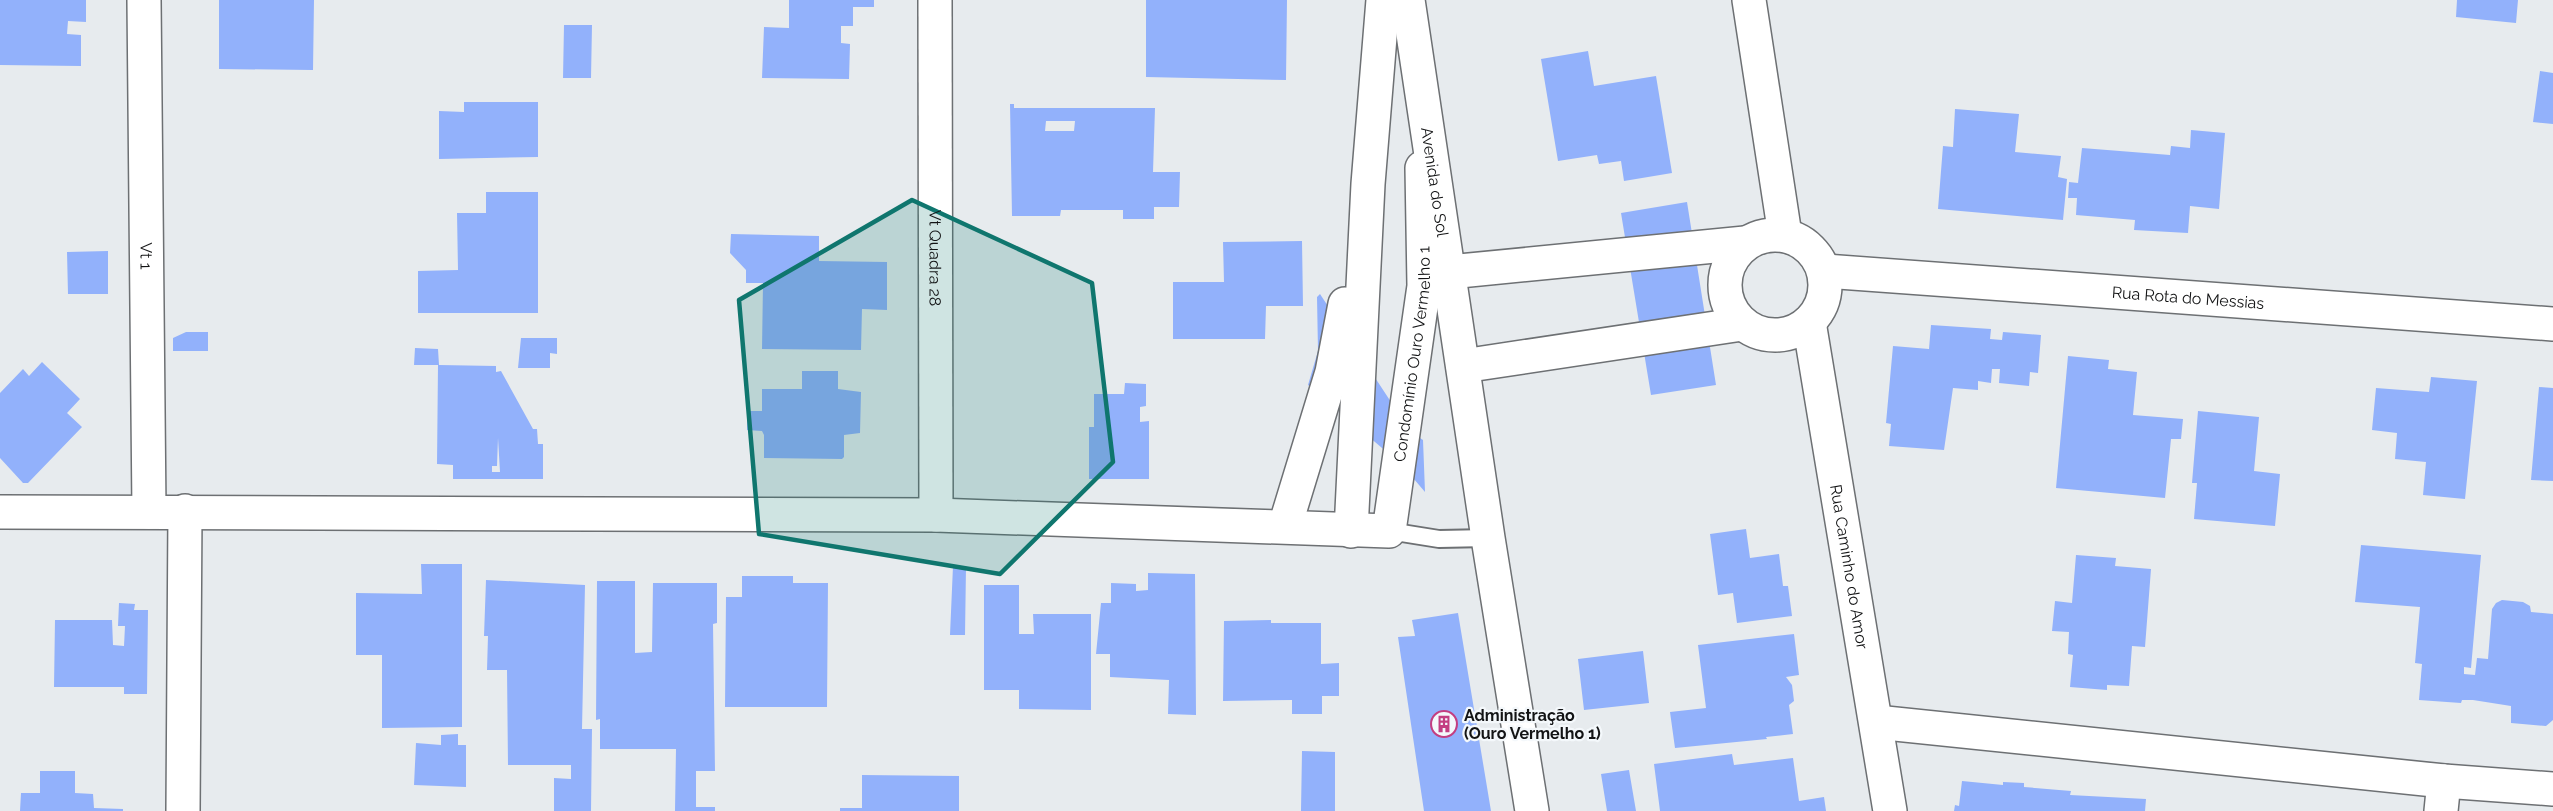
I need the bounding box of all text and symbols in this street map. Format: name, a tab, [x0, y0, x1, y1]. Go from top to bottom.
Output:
street label: Avenida do Sol	[1418, 126, 1453, 239]
street label: Vt Quadra 28	[926, 210, 945, 306]
street label: Vt 1	[137, 242, 156, 270]
street label: Condomínio Ouro Vermelho 1	[1390, 246, 1434, 463]
street label: Rua Rota do Messias	[2111, 282, 2265, 312]
street label: Rua Caminho do Amor	[1827, 483, 1873, 651]
place label: Administração (Ouro Vermelho 1)	[1464, 706, 1601, 743]
building icon: Administração (Ouro Vermelho 1)	[1429, 709, 1459, 739]

